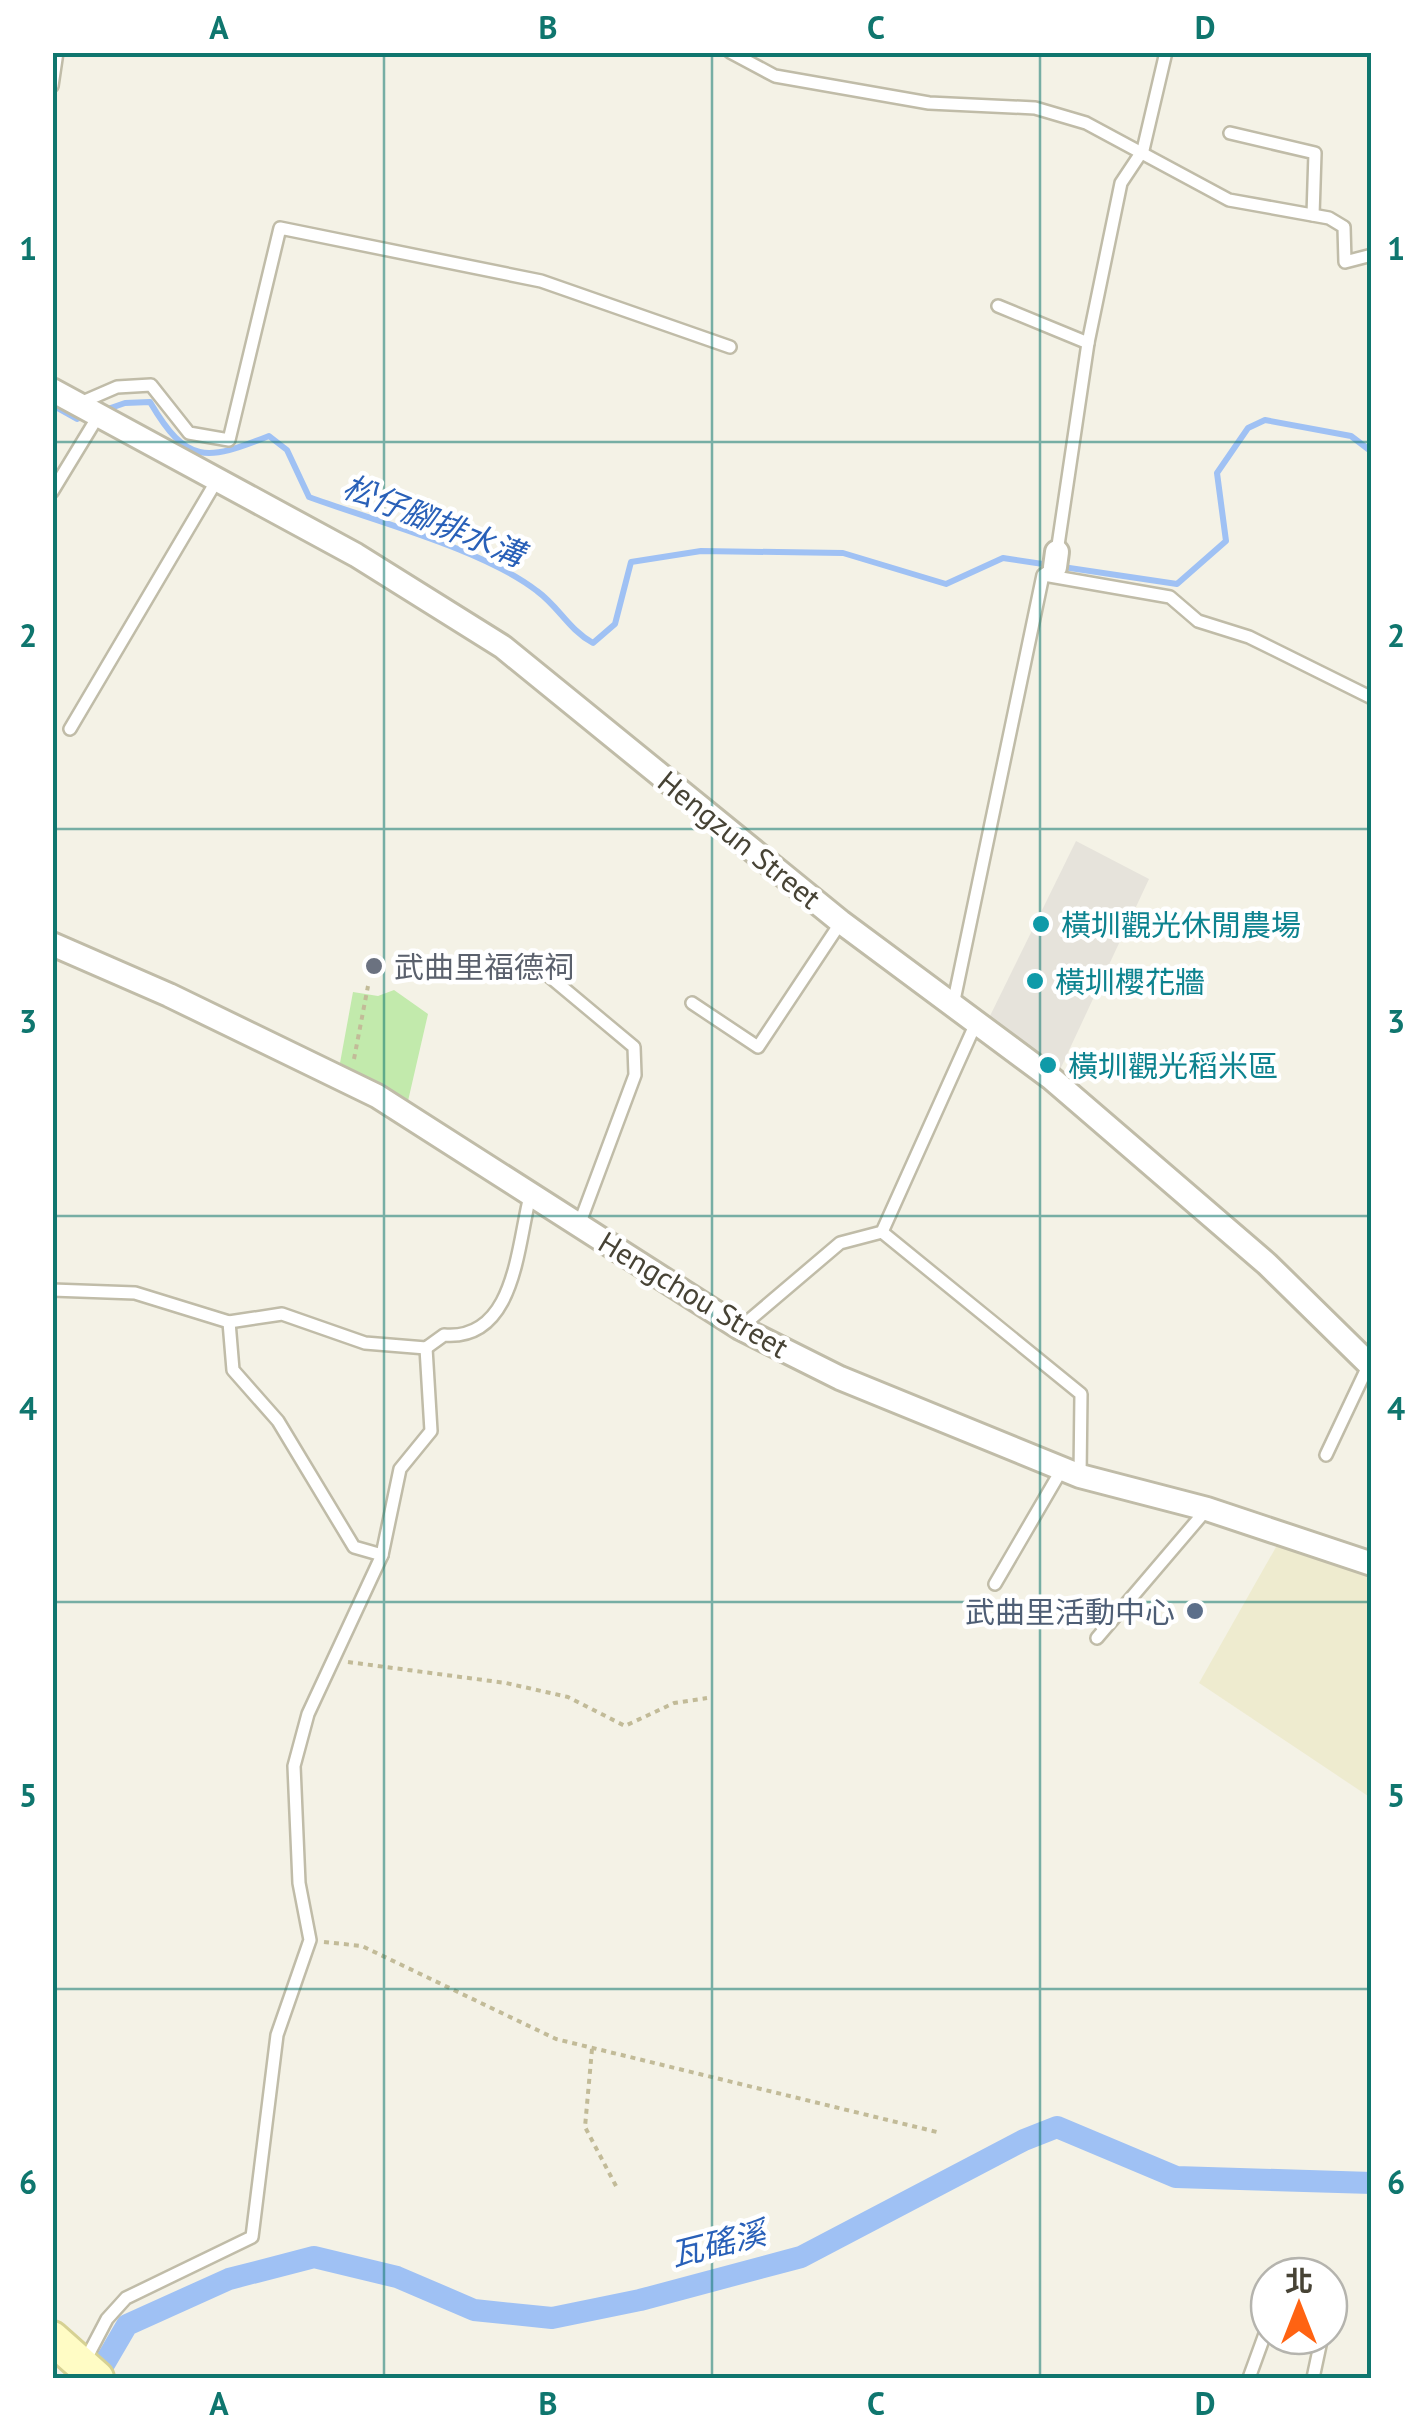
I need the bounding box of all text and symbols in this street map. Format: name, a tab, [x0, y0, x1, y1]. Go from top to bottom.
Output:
text: A	[209, 6, 229, 48]
text: B	[539, 6, 557, 48]
text: C	[867, 6, 885, 48]
text: D	[1195, 6, 1215, 48]
text: 1	[19, 227, 37, 269]
text: 1	[1387, 227, 1405, 269]
water label: 松仔腳排水溝	[337, 465, 535, 577]
text: 2	[19, 614, 37, 656]
text: 2	[1387, 614, 1405, 656]
street label: Hengzun Street	[651, 761, 829, 917]
place label: 橫圳觀光休閒農場	[1061, 905, 1301, 944]
marker: 橫圳觀光休閒農場	[1030, 913, 1052, 935]
place label: 武曲里福德祠	[394, 947, 574, 986]
marker: 武曲里福德祠	[363, 955, 385, 977]
place label: 橫圳櫻花牆	[1055, 962, 1205, 1001]
marker: 橫圳櫻花牆	[1024, 970, 1046, 992]
text: 3	[19, 1000, 37, 1042]
text: 3	[1387, 1000, 1405, 1042]
place label: 橫圳觀光稻米區	[1068, 1046, 1278, 1085]
marker: 橫圳觀光稻米區	[1037, 1054, 1059, 1076]
street label: Hengchou Street	[592, 1222, 796, 1366]
text: 4	[19, 1387, 37, 1429]
text: 4	[1387, 1387, 1405, 1429]
place label: 武曲里活動中心	[965, 1592, 1175, 1631]
marker: 武曲里活動中心	[1184, 1600, 1206, 1622]
text: 5	[19, 1774, 37, 1816]
text: 5	[1387, 1774, 1405, 1816]
text: 6	[19, 2161, 37, 2203]
text: 6	[1387, 2161, 1405, 2203]
water label: 瓦磘溪	[666, 2210, 774, 2275]
north arrow	[1249, 2256, 1349, 2356]
text: 北	[1285, 2262, 1313, 2299]
text: A	[209, 2382, 229, 2424]
text: B	[539, 2382, 557, 2424]
text: C	[867, 2382, 885, 2424]
text: D	[1195, 2382, 1215, 2424]

